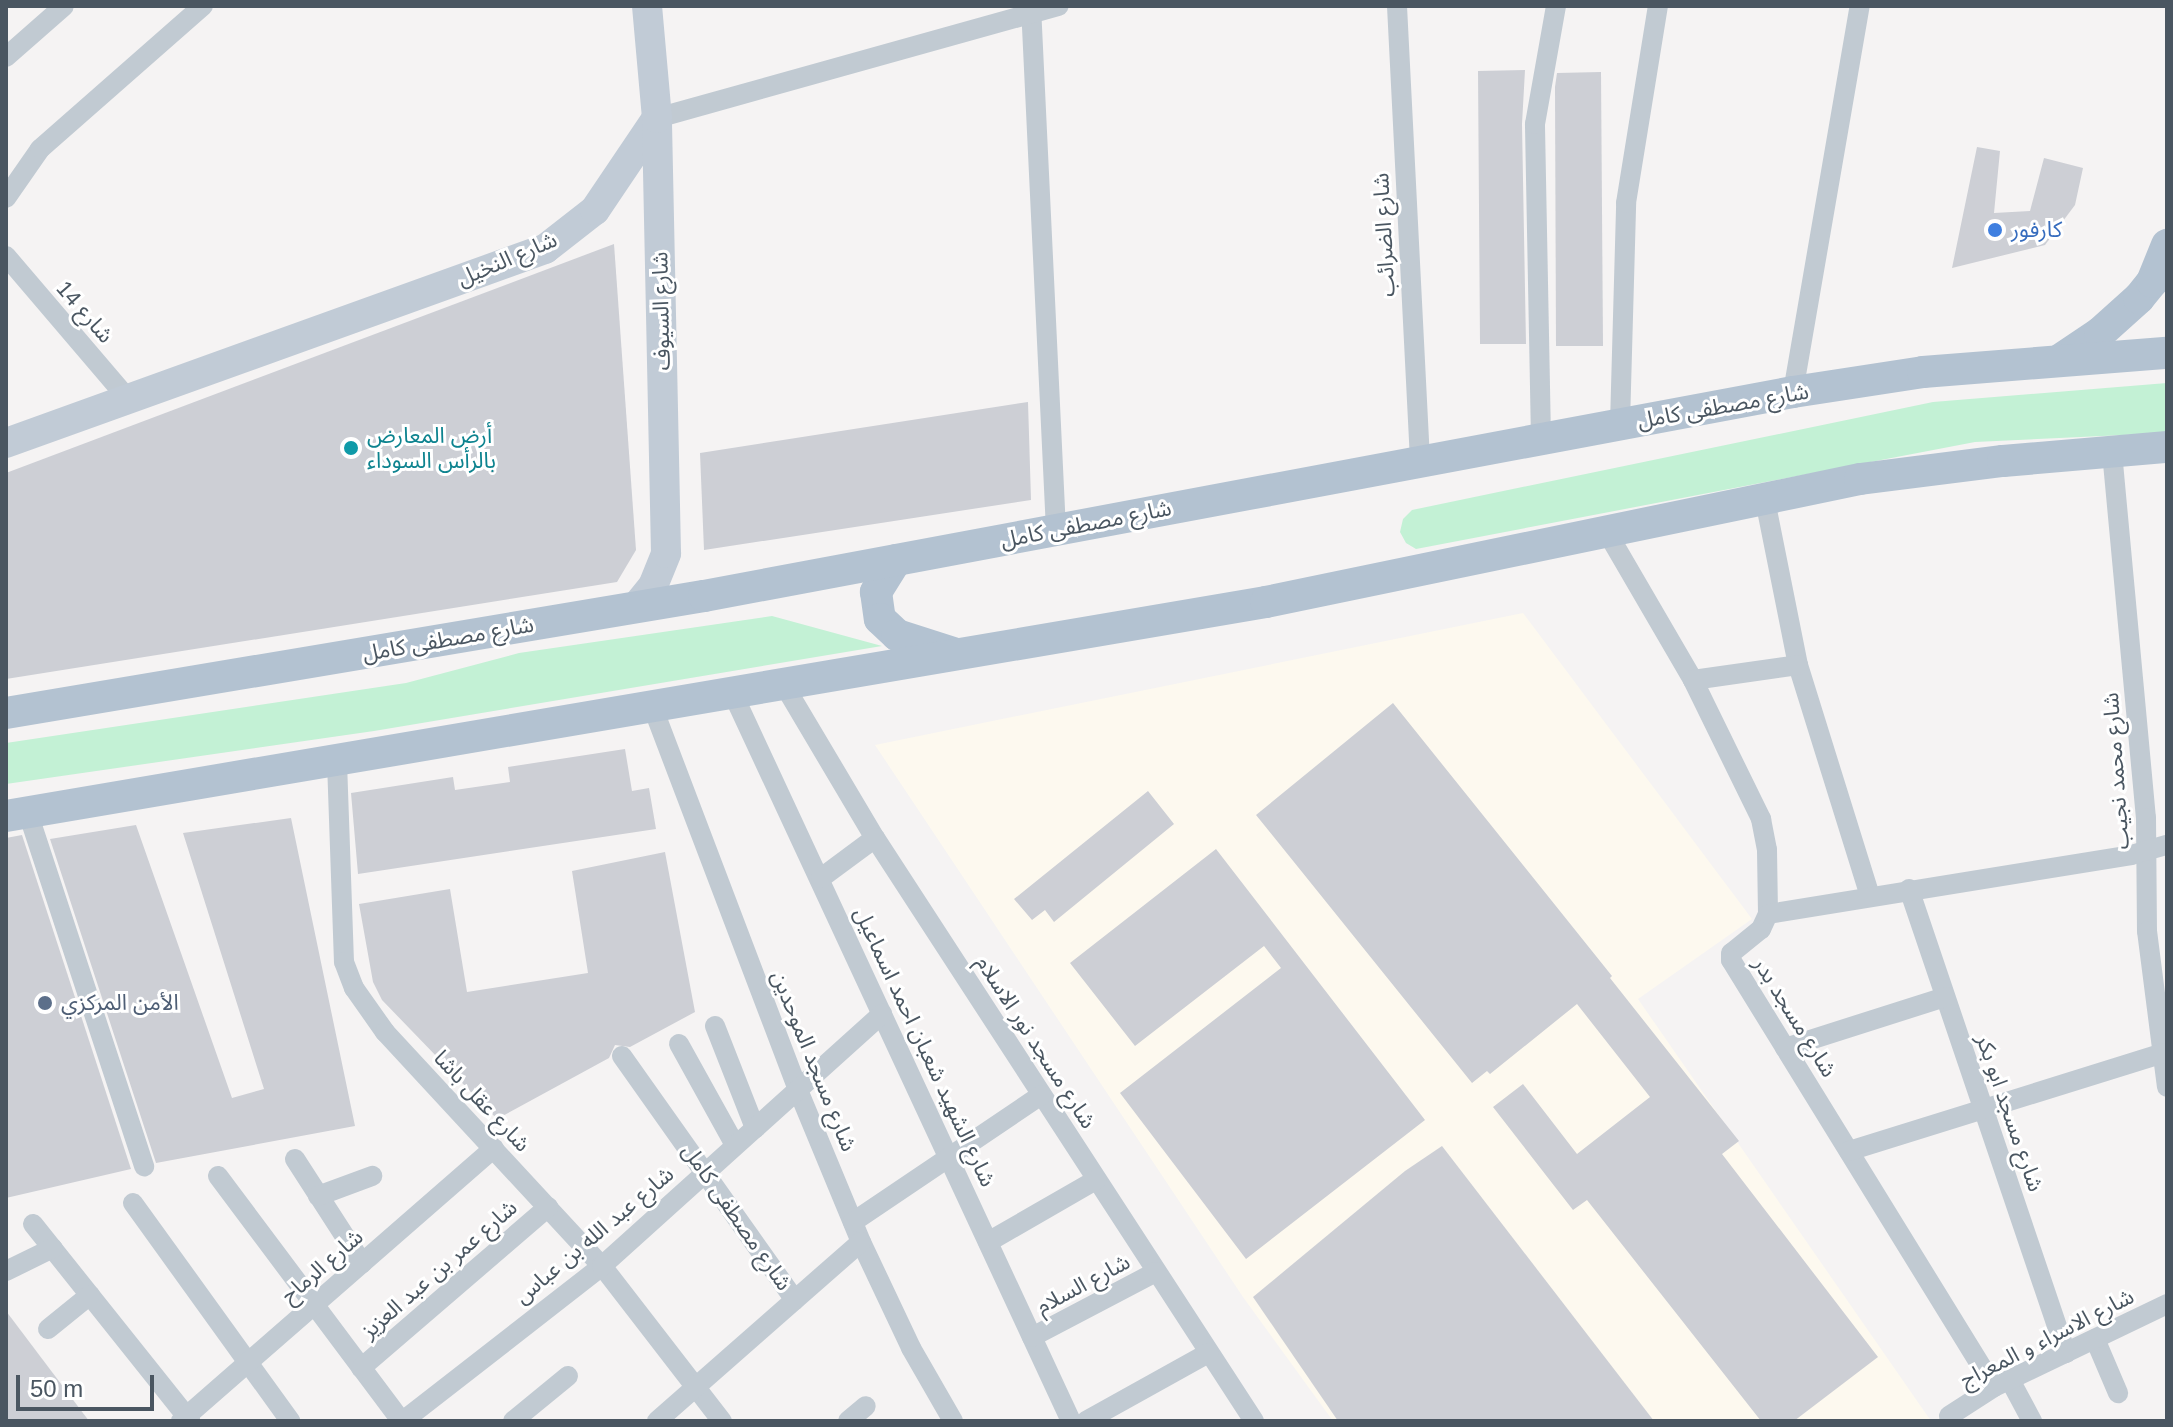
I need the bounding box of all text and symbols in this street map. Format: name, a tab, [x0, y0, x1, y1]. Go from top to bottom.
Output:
street label: شارع الضرائب	[1368, 172, 1400, 298]
place label: كارفور	[2011, 217, 2062, 243]
marker: كارفور	[1986, 221, 2004, 239]
street label: شارع النخيل	[453, 226, 561, 292]
street label: شارع السيوف	[647, 251, 675, 371]
street label: شارع 14	[51, 276, 119, 348]
street label: شارع مصطفى كامل	[1635, 378, 1811, 434]
place label: أرض المعارض بالرأس السوداء	[367, 422, 496, 474]
marker: أرض المعارض بالرأس السوداء	[342, 439, 360, 457]
street label: شارع مصطفى كامل	[998, 495, 1174, 553]
street label: شارع مصطفى كامل	[360, 611, 536, 667]
street label: شارع محمد نجيب	[2097, 692, 2135, 850]
street label: شارع الشهيد شعبان احمد اسماعيل	[849, 903, 1001, 1191]
street label: شارع مسجد نور الاسلام	[970, 951, 1102, 1133]
street label: شارع مسجد بدر	[1748, 952, 1842, 1082]
street label: شارع مسجد الموحدين	[766, 967, 862, 1155]
place label: الأمن المركزي	[61, 990, 179, 1016]
marker: الأمن المركزي	[36, 994, 54, 1012]
street label: شارع مسجد ابو بكر	[1971, 1031, 2049, 1195]
street label: شارع عقل باشا	[428, 1045, 536, 1157]
street label: شارع مصطفى كامل	[676, 1138, 798, 1296]
street label: شارع عبد الله بن عباس	[509, 1161, 679, 1309]
street label: شارع عمر بن عبد العزيز	[356, 1194, 522, 1344]
street label: شارع الرماح	[276, 1223, 368, 1309]
street label: شارع السلام	[1032, 1248, 1134, 1320]
street label: شارع الاسراء و المعراج	[1956, 1283, 2138, 1393]
scale bar	[20, 1359, 158, 1409]
text: 50 m	[30, 1375, 83, 1402]

